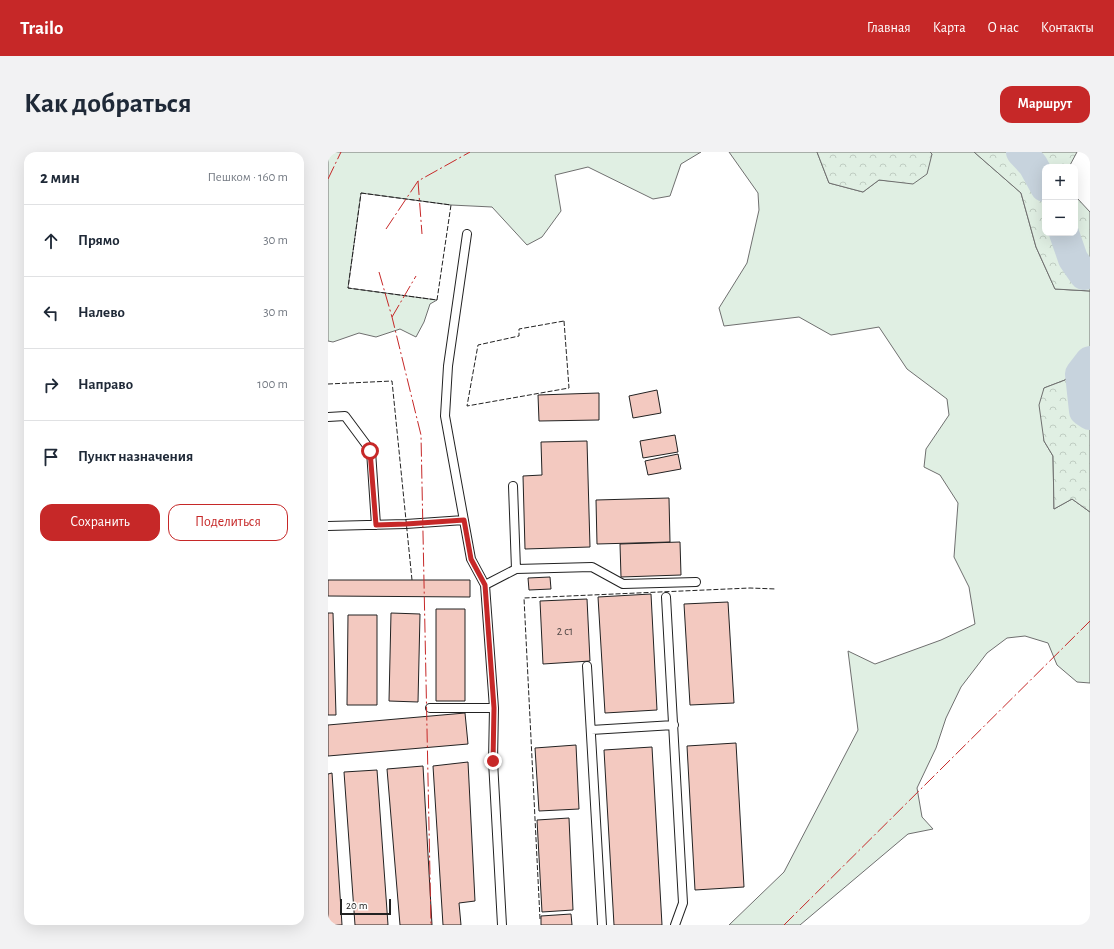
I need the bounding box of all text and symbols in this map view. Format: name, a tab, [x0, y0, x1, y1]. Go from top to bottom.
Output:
text: Trailo	[20, 19, 63, 38]
text: Главная	[867, 21, 911, 35]
text: Карта	[933, 21, 966, 35]
text: О нас	[988, 21, 1019, 35]
text: Контакты	[1041, 21, 1094, 35]
button: Маршрут	[1000, 86, 1090, 123]
text: Как добраться	[24, 90, 192, 118]
map controls	[1042, 164, 1078, 236]
button: +	[1042, 164, 1078, 200]
text: 2 мин	[40, 169, 80, 186]
text: Пешком · 160 m	[207, 171, 288, 184]
button: −	[1042, 200, 1078, 236]
icon: ahead	[40, 230, 62, 252]
text: Прямо	[78, 233, 120, 248]
text: 30 m	[263, 234, 288, 247]
icon: left	[40, 302, 62, 324]
text: Налево	[78, 305, 125, 320]
text: 30 m	[263, 306, 288, 319]
icon: right	[40, 374, 62, 396]
text: Направо	[78, 377, 133, 392]
text: 100 m	[257, 378, 288, 391]
route start	[361, 442, 379, 460]
icon: arrive	[40, 446, 62, 468]
text: Пункт назначения	[78, 449, 193, 464]
button: Сохранить	[40, 504, 160, 541]
button: Поделиться	[168, 504, 288, 541]
house number: 2 с1	[557, 625, 573, 637]
route end	[484, 752, 502, 770]
scale bar	[340, 897, 391, 916]
text: 20 m	[346, 900, 367, 911]

